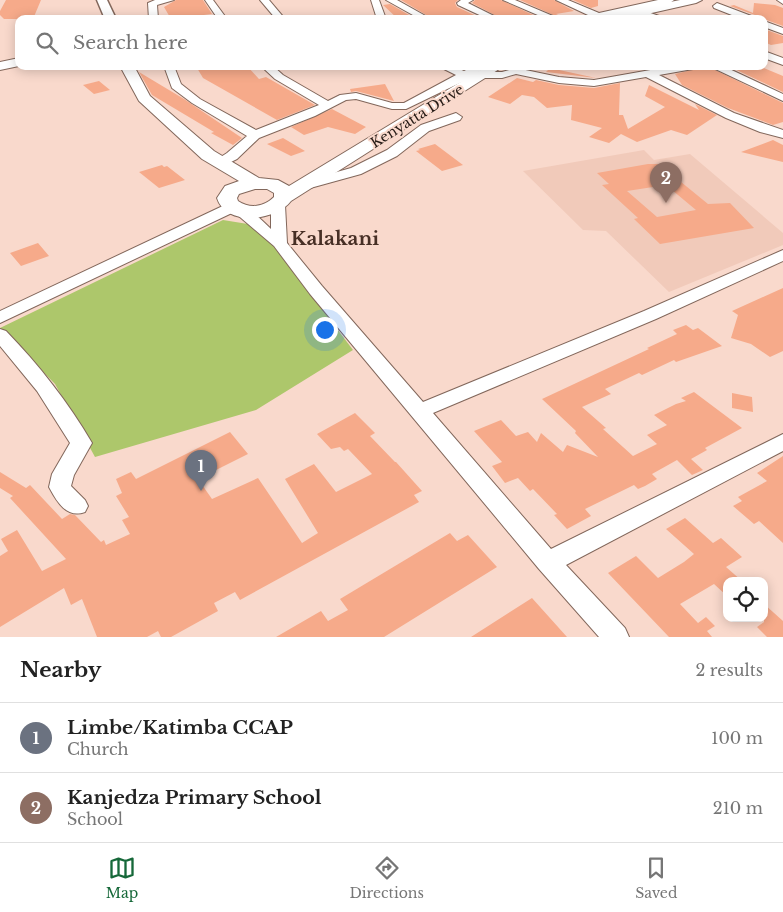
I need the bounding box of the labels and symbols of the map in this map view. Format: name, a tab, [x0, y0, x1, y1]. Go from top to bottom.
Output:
street label: Kenyatta Drive	[367, 80, 467, 152]
pin: 2	[650, 162, 682, 203]
district label: Kalakani	[291, 227, 379, 250]
your location	[312, 317, 338, 343]
pin: 1	[185, 450, 217, 491]

